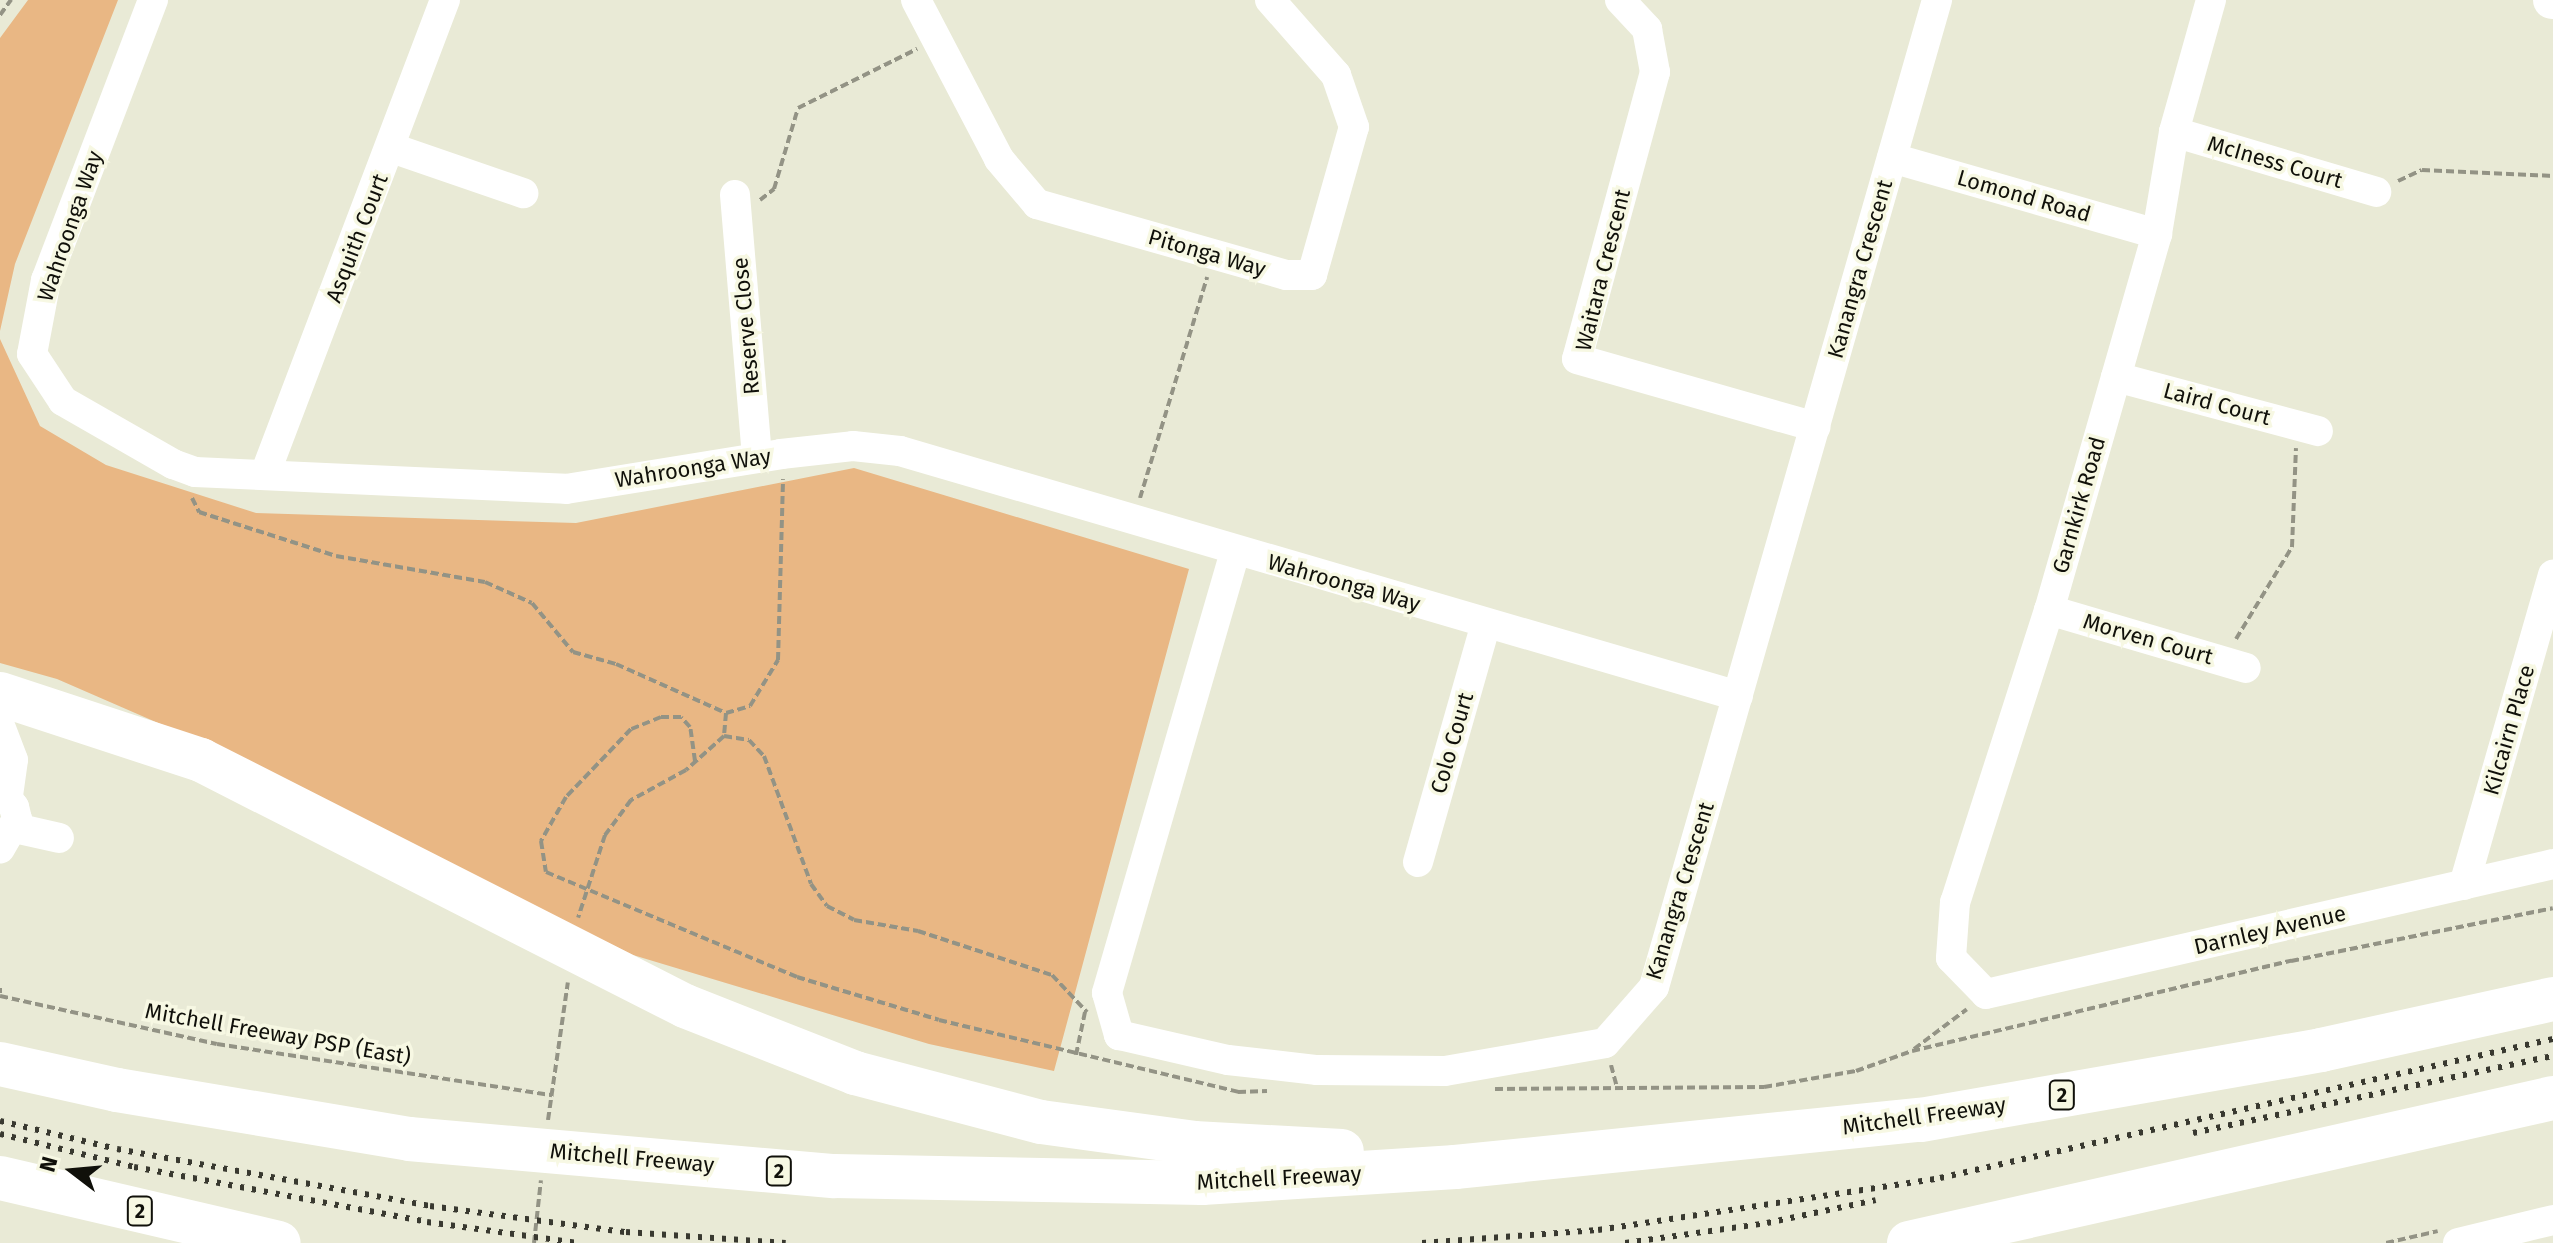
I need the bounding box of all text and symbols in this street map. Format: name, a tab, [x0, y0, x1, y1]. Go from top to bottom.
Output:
street label: McIness Court	[2204, 130, 2346, 194]
street label: Wahroonga Way	[32, 147, 108, 305]
street label: Lomond Road	[1954, 164, 2094, 228]
street label: Asquith Court	[320, 170, 394, 306]
street label: Kanangra Crescent	[1822, 177, 1898, 361]
street label: Waitara Crescent	[1570, 186, 1636, 354]
street label: Pitonga Way	[1145, 224, 1269, 282]
street label: Reserve Close	[727, 256, 765, 396]
street label: Laird Court	[2161, 377, 2273, 431]
street label: Garnkirk Road	[2047, 434, 2111, 576]
street label: Wahroonga Way	[613, 443, 773, 493]
street label: Wahroonga Way	[1265, 549, 1423, 617]
street label: Morven Court	[2080, 608, 2216, 670]
street label: Kilcairn Place	[2478, 662, 2540, 798]
street label: Colo Court	[1425, 690, 1479, 796]
street label: Kanangra Crescent	[1640, 799, 1720, 983]
street label: Darnley Avenue	[2191, 900, 2349, 960]
street label: Mitchell Freeway PSP (East)	[143, 998, 413, 1070]
road number: 2	[2048, 1079, 2076, 1111]
street label: Mitchell Freeway	[1841, 1091, 2007, 1141]
north arrow	[32, 1131, 112, 1211]
street label: Mitchell Freeway	[549, 1138, 715, 1178]
text: N	[33, 1154, 63, 1175]
road number: 2	[765, 1155, 793, 1187]
street label: Mitchell Freeway	[1196, 1161, 1362, 1195]
road number: 2	[126, 1195, 154, 1227]

